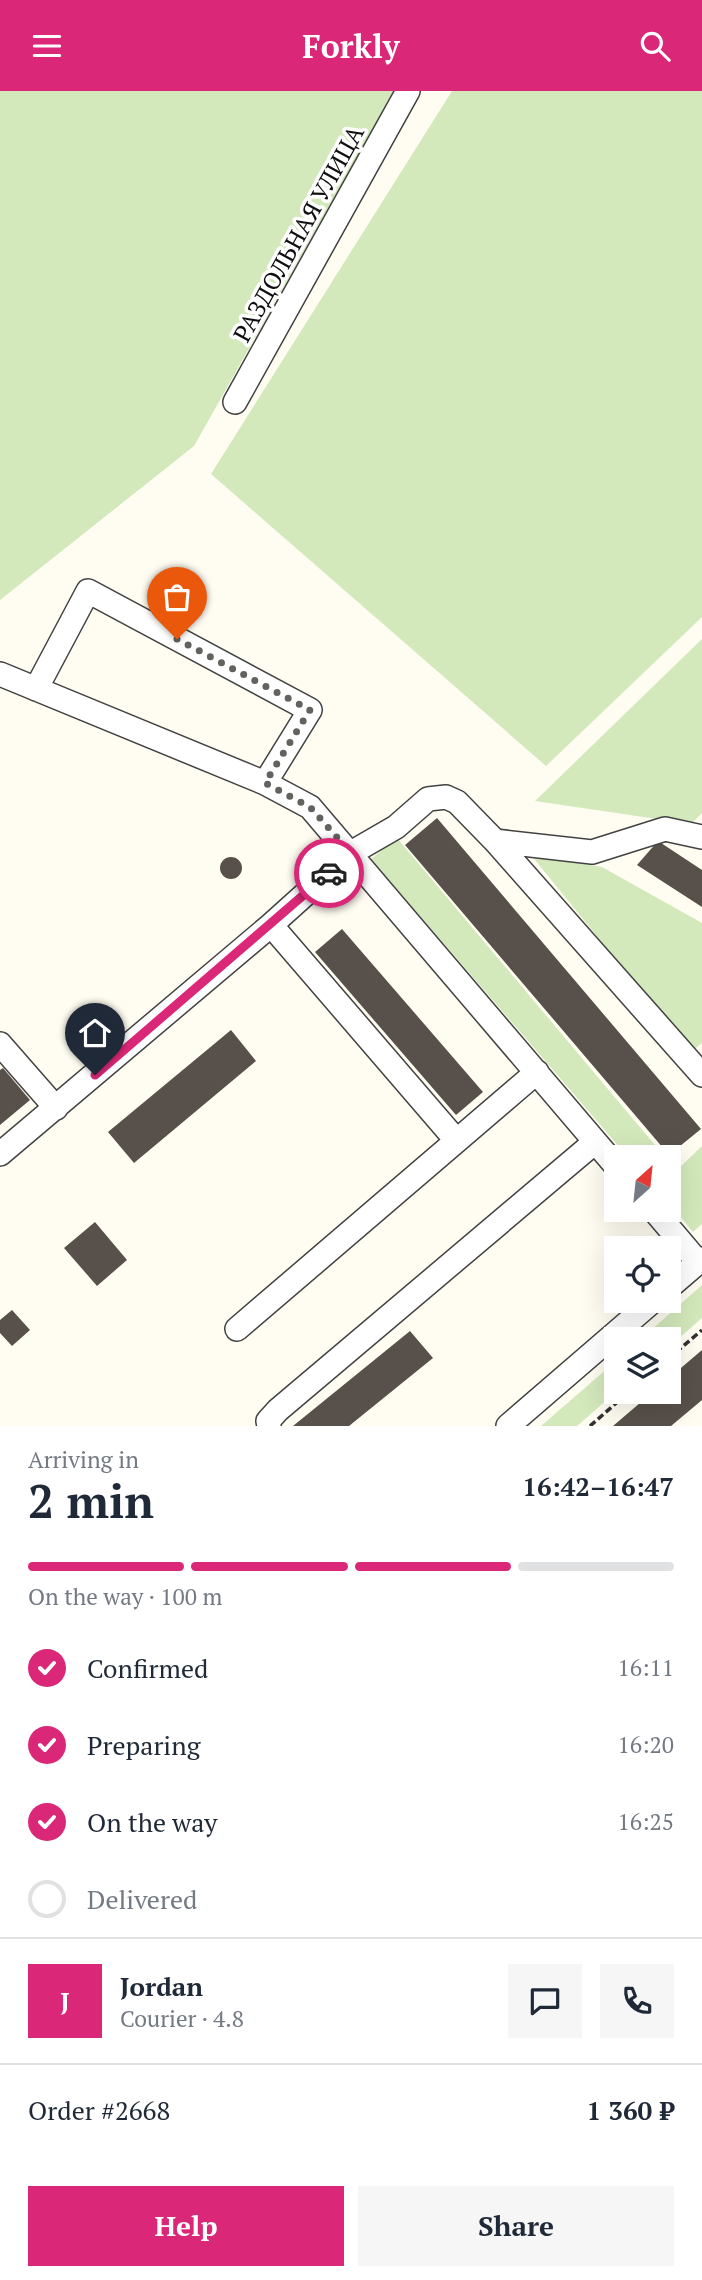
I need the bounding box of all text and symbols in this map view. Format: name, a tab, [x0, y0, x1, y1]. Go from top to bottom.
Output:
text: Forkly	[302, 25, 400, 67]
icon: menu	[28, 27, 66, 65]
icon: search	[636, 27, 674, 65]
street label: РАЗДОЛЬНАЯ УЛИЦА	[225, 119, 371, 347]
pin	[147, 567, 207, 639]
icon: bag	[158, 578, 196, 616]
courier	[294, 838, 364, 908]
icon: car	[310, 854, 348, 892]
pin	[65, 1003, 125, 1075]
icon: home	[76, 1014, 114, 1052]
north arrow	[604, 1145, 681, 1221]
map controls	[604, 1145, 681, 1404]
button: locate	[604, 1236, 681, 1313]
button: layers	[604, 1327, 681, 1404]
text: Arriving in	[28, 1444, 139, 1475]
text: 16:42–16:47	[522, 1469, 674, 1503]
text: 2 min	[28, 1470, 154, 1531]
text: On the way · 100 m	[28, 1581, 222, 1612]
icon: check	[28, 1649, 66, 1687]
text: Confirmed	[87, 1651, 208, 1685]
text: 16:11	[617, 1652, 674, 1683]
icon: check	[28, 1726, 66, 1764]
text: Preparing	[87, 1728, 200, 1762]
text: 16:20	[617, 1729, 674, 1760]
icon: check	[28, 1803, 66, 1841]
text: On the way	[87, 1805, 218, 1839]
text: 16:25	[617, 1806, 674, 1837]
text: Delivered	[87, 1882, 197, 1916]
button: chat	[508, 1964, 582, 2038]
button: phone	[600, 1964, 674, 2038]
text: Jordan	[120, 1969, 203, 2003]
text: J	[60, 1984, 70, 2018]
text: Courier · 4.8	[120, 2003, 244, 2034]
text: Order #2668	[28, 2093, 170, 2127]
text: 1 360 ₽	[587, 2093, 674, 2127]
button: Help	[28, 2186, 344, 2266]
button: Share	[358, 2186, 674, 2266]

